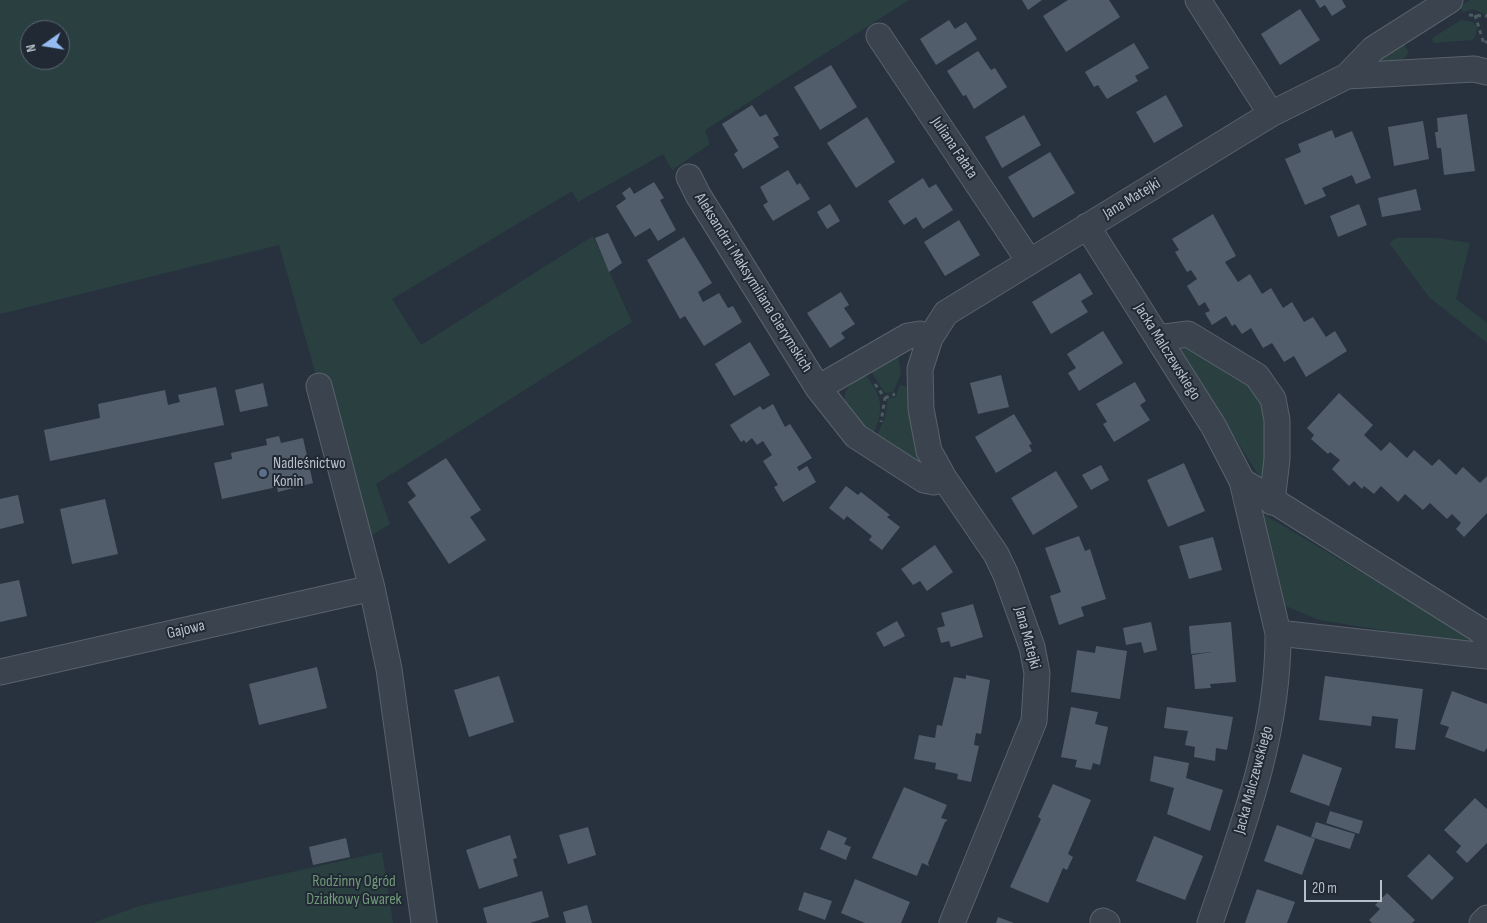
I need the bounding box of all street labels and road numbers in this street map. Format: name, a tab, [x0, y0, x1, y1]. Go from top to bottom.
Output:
street label: Juliana Fałata	[926, 114, 982, 182]
street label: Jana Matejki	[1100, 174, 1164, 224]
street label: Aleksandra i Maksymiliana Gierymskich	[690, 190, 816, 376]
street label: Jacka Malczewskiego	[1130, 300, 1204, 404]
street label: Jana Matejki	[1009, 605, 1045, 671]
street label: Gajowa	[165, 616, 207, 644]
street label: Jacka Malczewskiego	[1230, 724, 1278, 836]

